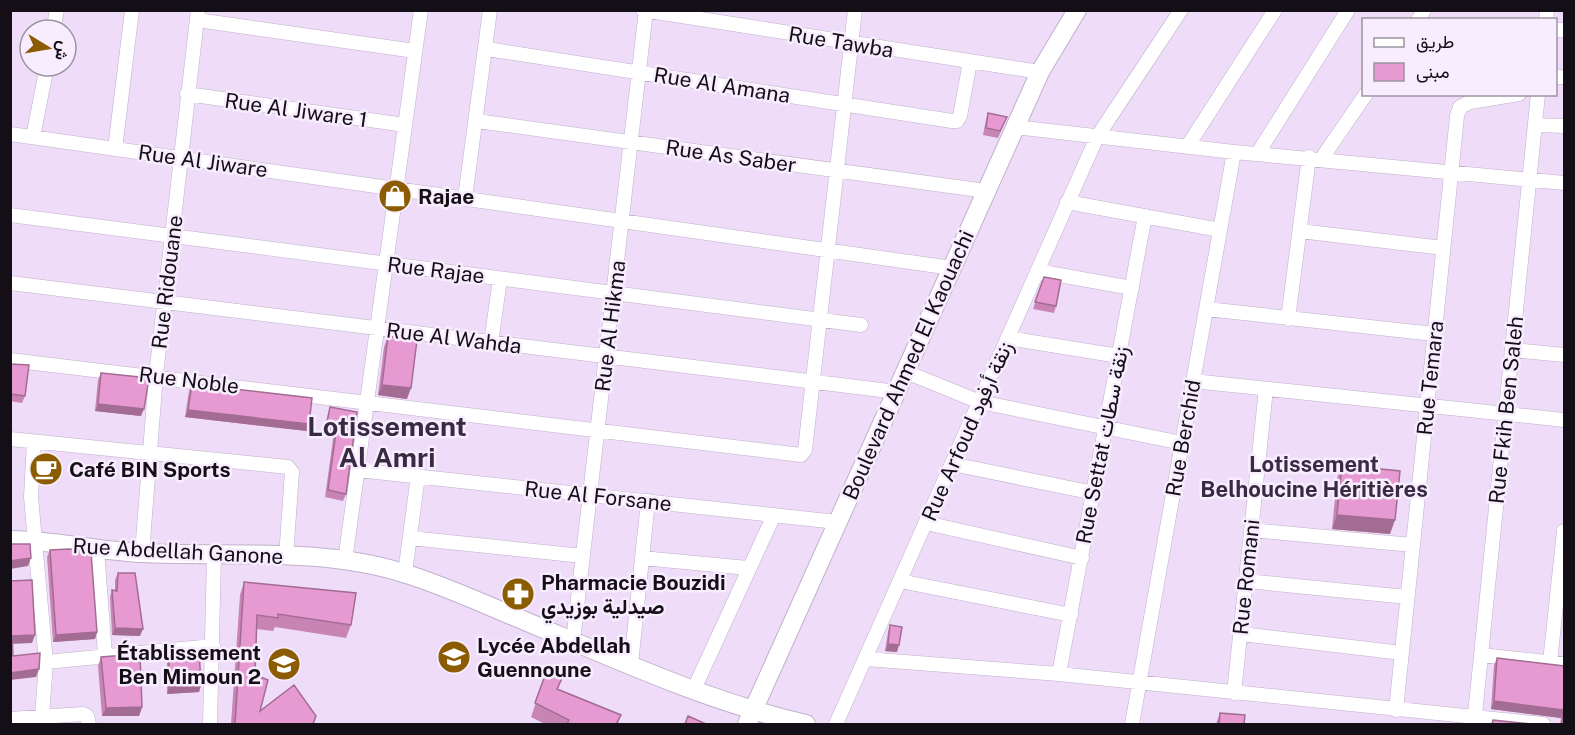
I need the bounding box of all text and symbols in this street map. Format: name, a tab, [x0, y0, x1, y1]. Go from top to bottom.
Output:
north arrow	[18, 18, 78, 78]
legend	[1362, 18, 1557, 96]
street label: Rue Tawba	[787, 21, 895, 63]
text: طريق	[1416, 31, 1454, 53]
text: ش	[51, 40, 73, 62]
text: مبنى	[1416, 61, 1450, 83]
street label: Rue Al Amana	[652, 62, 792, 108]
street label: Rue Al Jiware 1	[223, 88, 369, 132]
street label: Rue As Saber	[664, 134, 798, 178]
street label: Rue Al Jiware	[137, 140, 269, 182]
shop icon: Rajae	[377, 178, 413, 214]
place label: Rajae	[418, 184, 474, 209]
street label: Rue Ridouane	[146, 214, 188, 350]
street label: Boulevard Ahmed El Kaouachi	[837, 226, 979, 504]
street label: Rue Rajae	[386, 252, 486, 288]
street label: Rue Al Hikma	[590, 259, 630, 393]
street label: Rue Fkih Ben Saleh	[1484, 315, 1528, 505]
street label: Rue Al Wahda	[385, 317, 523, 359]
street label: Rue Temara	[1412, 319, 1448, 437]
street label: Rue Arfoud زنقة أرفود	[916, 337, 1019, 525]
street label: Rue Settat زنقة سطات	[1071, 344, 1134, 546]
street label: Rue Noble	[137, 361, 241, 399]
street label: Rue Berchid	[1160, 378, 1206, 498]
district label: Lotissement Al Amri	[307, 410, 467, 473]
cafe icon: Café BIN Sports	[28, 451, 64, 487]
district label: Lotissement Belhoucine Héritières	[1200, 451, 1428, 502]
place label: Café BIN Sports	[69, 457, 231, 482]
street label: Rue Al Forsane	[523, 476, 673, 516]
street label: Rue Romani	[1228, 518, 1264, 636]
street label: Rue Abdellah Ganone	[72, 533, 284, 569]
place label: Pharmacie Bouzidi صيدلية بوزيدي	[541, 570, 726, 624]
pharmacy icon: Pharmacie Bouzidi صيدلية بوزيدي	[500, 576, 536, 612]
place label: Lycée Abdellah Guennoune	[477, 633, 631, 682]
school or university icon: Lycée Abdellah Guennoune	[436, 639, 472, 675]
place label: Établissement Ben Mimoun 2	[116, 640, 261, 689]
school or university icon: Établissement Ben Mimoun 2	[266, 646, 302, 682]

